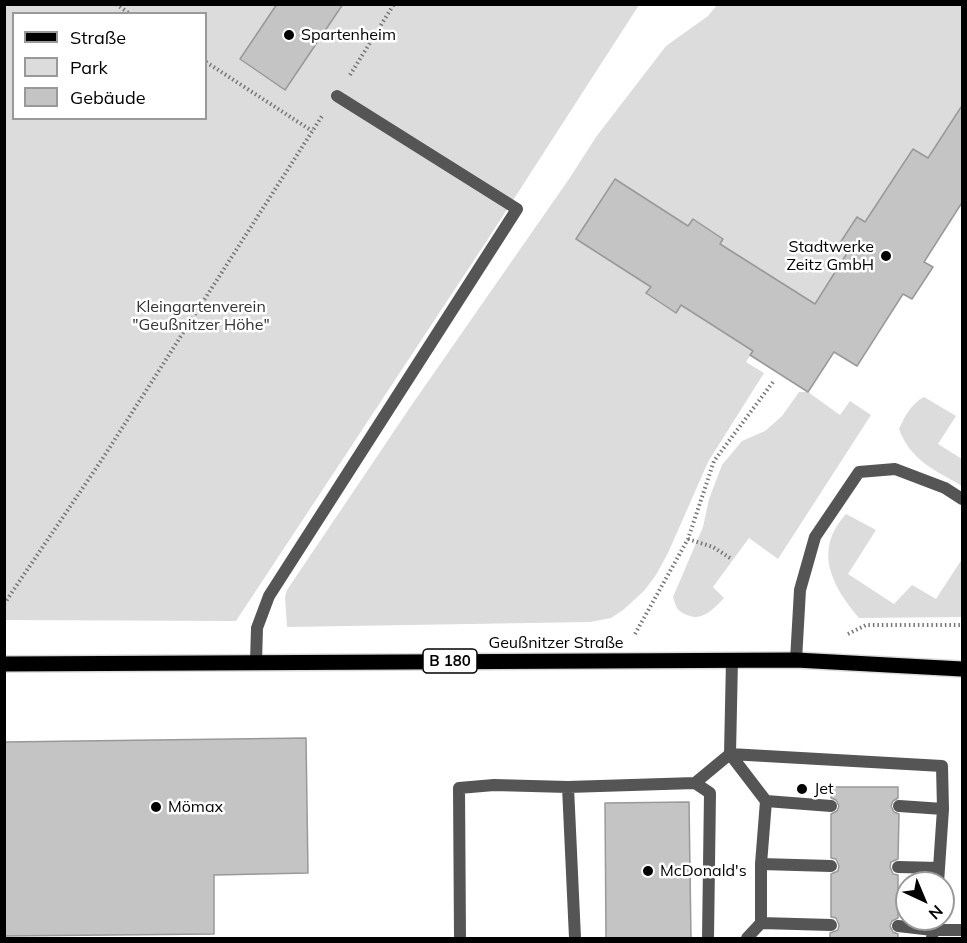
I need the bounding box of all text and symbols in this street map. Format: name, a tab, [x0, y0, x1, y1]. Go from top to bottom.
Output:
legend	[12, 12, 207, 120]
place label: Spartenheim	[301, 25, 396, 45]
text: Straße	[70, 26, 126, 49]
marker: Spartenheim	[282, 28, 296, 42]
text: Park	[70, 56, 108, 79]
text: Gebäude	[70, 86, 146, 109]
place label: Stadtwerke Zeitz GmbH	[787, 237, 874, 275]
marker: Stadtwerke Zeitz GmbH	[879, 249, 893, 263]
park label: Kleingartenverein "Geußnitzer Höhe"	[132, 297, 270, 335]
street label: Geußnitzer Straße	[488, 633, 624, 653]
road number: B 180	[423, 649, 477, 673]
place label: Jet	[814, 779, 834, 799]
marker: Jet	[795, 782, 809, 796]
place label: Mömax	[168, 797, 223, 817]
marker: Mömax	[149, 800, 163, 814]
place label: McDonald's	[660, 861, 747, 881]
marker: McDonald's	[641, 864, 655, 878]
north arrow	[895, 871, 955, 931]
text: N	[925, 901, 947, 924]

